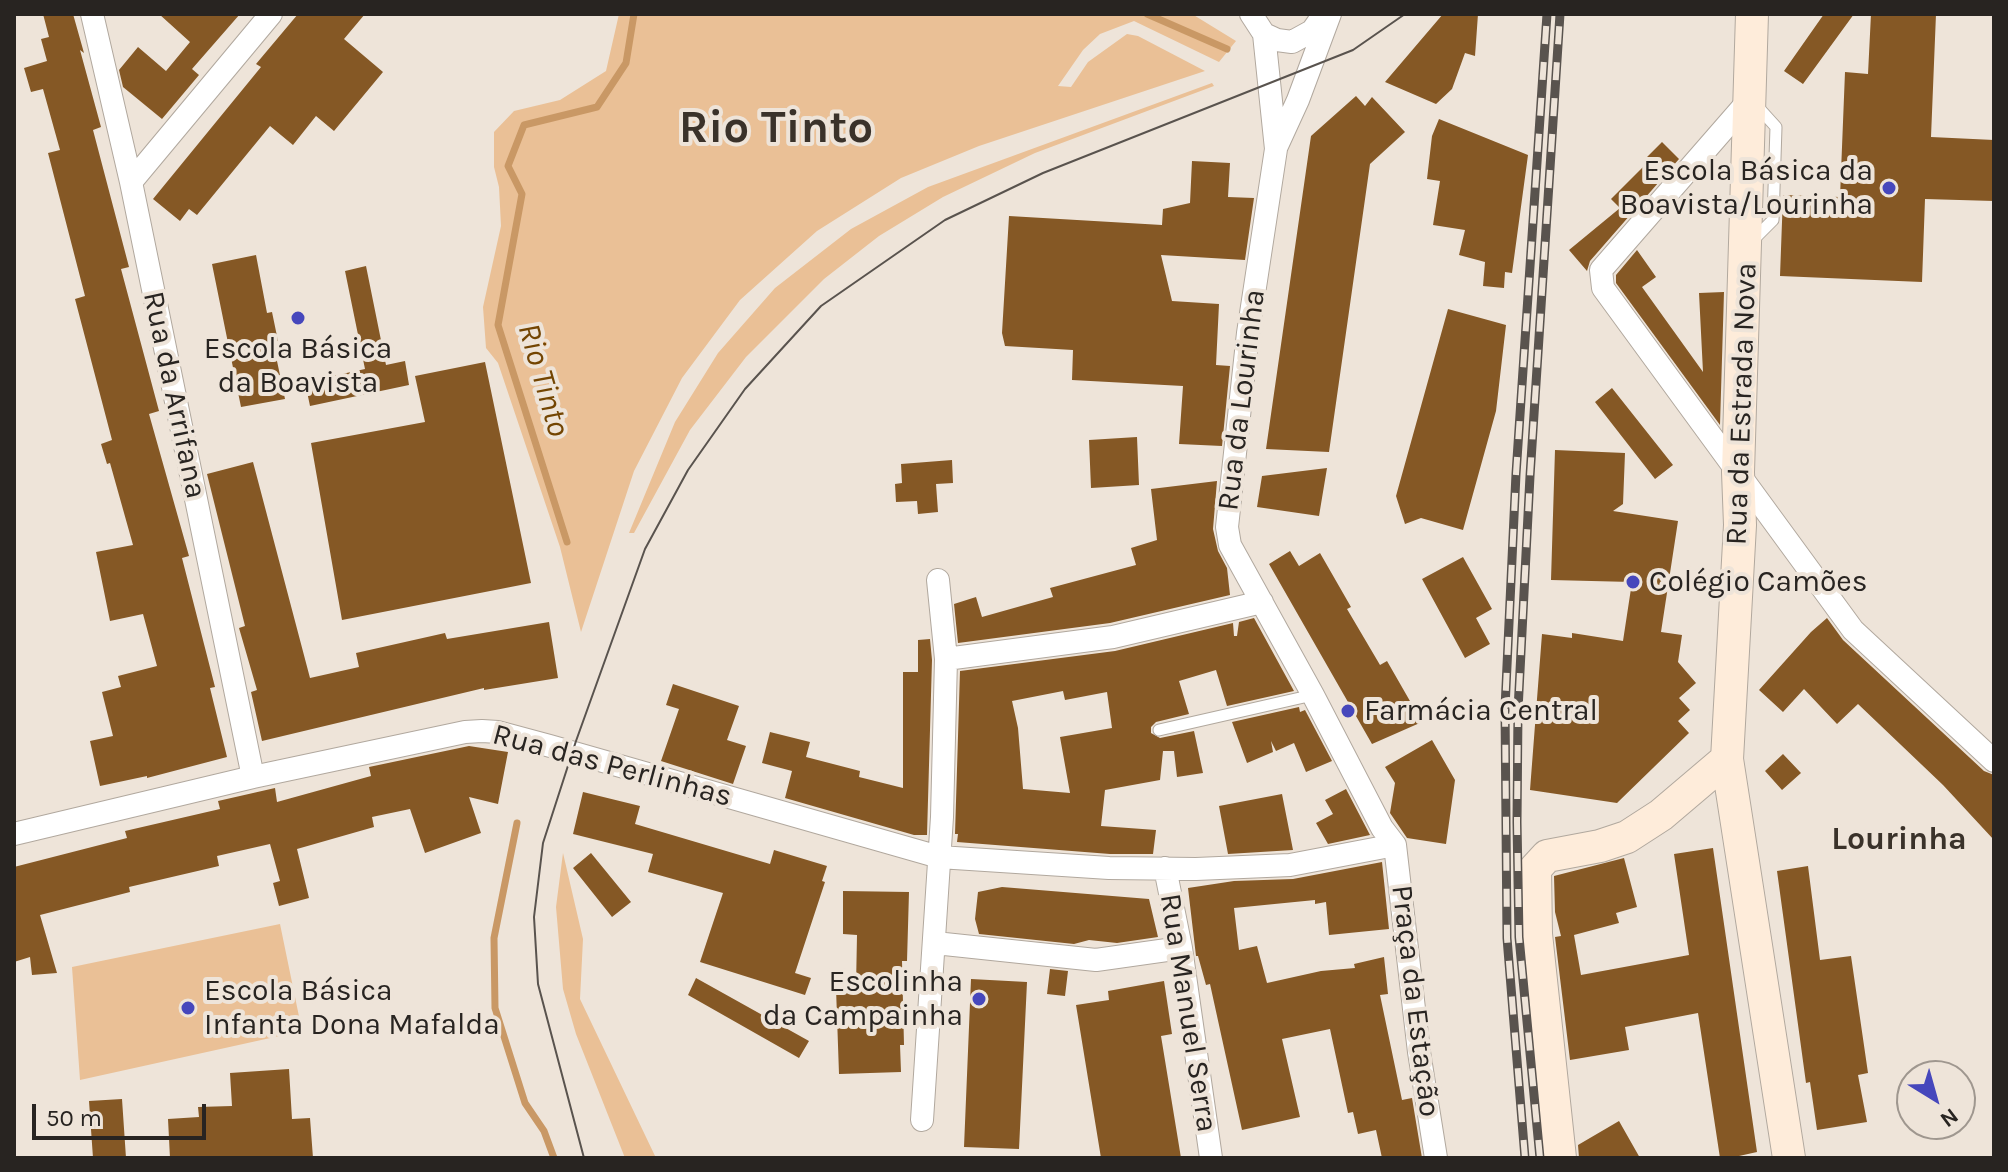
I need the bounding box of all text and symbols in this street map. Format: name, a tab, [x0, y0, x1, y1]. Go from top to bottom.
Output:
district label: Rio Tinto	[679, 101, 873, 157]
place label: Escola Básica da Boavista/Lourinha	[1620, 153, 1873, 224]
marker: Escola Básica da Boavista/Lourinha	[1880, 179, 1898, 197]
street label: Rua da Estrada Nova	[1719, 262, 1765, 546]
street label: Rua da Lourinha	[1211, 287, 1273, 513]
street label: Rua da Arrifana	[134, 288, 214, 502]
marker: Escola Básica da Boavista	[289, 309, 307, 327]
water label: Rio Tinto	[509, 319, 577, 441]
place label: Escola Básica da Boavista	[204, 331, 392, 402]
place label: Colégio Camões	[1649, 564, 1868, 600]
marker: Colégio Camões	[1624, 573, 1642, 591]
place label: Farmácia Central	[1364, 693, 1598, 729]
marker: Farmácia Central	[1339, 702, 1357, 720]
street label: Rua das Perlinhas	[489, 717, 735, 815]
district label: Lourinha	[1831, 821, 1967, 859]
street label: Praça da Estação	[1383, 883, 1447, 1119]
street label: Rua Manuel Serra	[1151, 891, 1225, 1135]
place label: Escolinha da Campainha	[763, 964, 963, 1034]
place label: Escola Básica Infanta Dona Mafalda	[204, 973, 500, 1044]
marker: Escolinha da Campainha	[970, 990, 988, 1008]
marker: Escola Básica Infanta Dona Mafalda	[179, 999, 197, 1017]
north arrow	[1896, 1060, 1976, 1140]
scale bar	[36, 1088, 210, 1138]
text: N	[1935, 1102, 1963, 1133]
text: 50 m	[46, 1104, 102, 1132]

